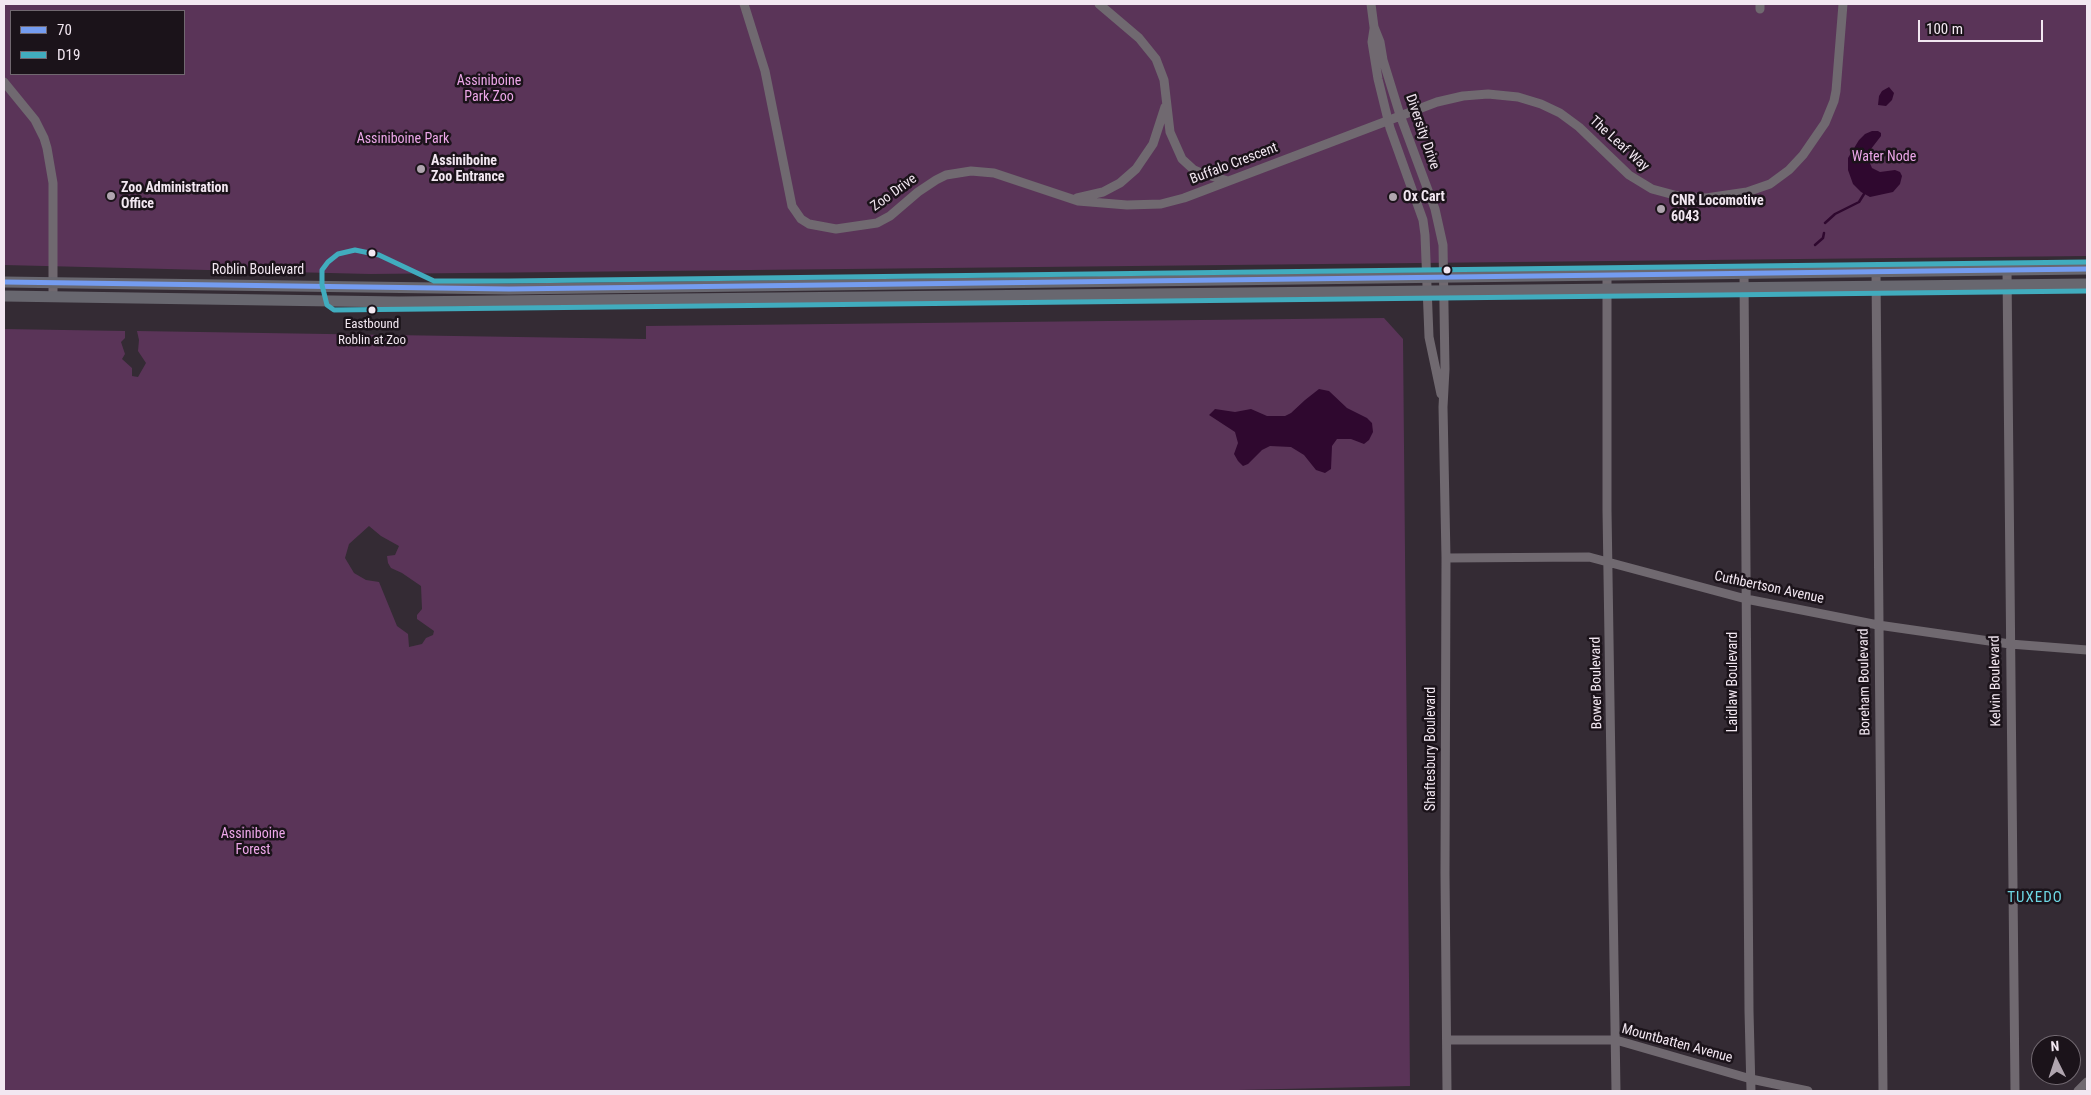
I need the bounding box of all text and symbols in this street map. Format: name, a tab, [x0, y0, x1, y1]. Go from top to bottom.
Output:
legend	[10, 10, 185, 75]
scale bar	[1921, 10, 2046, 42]
text: 100 m	[1926, 20, 1963, 38]
text: 70	[57, 21, 72, 39]
text: D19	[57, 46, 80, 64]
park label: Assiniboine Park Zoo	[457, 73, 521, 105]
street label: Diversity Drive	[1401, 92, 1443, 172]
street label: The Leaf Way	[1586, 113, 1652, 175]
park label: Assiniboine Park	[357, 131, 449, 147]
street label: Buffalo Crescent	[1188, 140, 1280, 188]
park label: Water Node	[1852, 149, 1916, 165]
place label: Assiniboine Zoo Entrance	[431, 153, 505, 186]
marker: Assiniboine Zoo Entrance	[415, 163, 427, 175]
street label: Zoo Drive	[868, 171, 920, 215]
place label: Zoo Administration Office	[121, 180, 228, 212]
place label: Ox Cart	[1403, 189, 1445, 205]
marker: Zoo Administration Office	[105, 190, 117, 202]
marker: Ox Cart	[1387, 191, 1399, 203]
place label: CNR Locomotive 6043	[1671, 193, 1764, 226]
marker: CNR Locomotive 6043	[1655, 203, 1667, 215]
unlabelled marker	[367, 248, 377, 258]
street label: Roblin Boulevard	[212, 262, 304, 278]
unlabelled marker	[1442, 265, 1452, 275]
marker: Eastbound Roblin at Zoo	[367, 305, 377, 315]
place label: Eastbound Roblin at Zoo	[338, 317, 406, 348]
street label: Cuthbertson Avenue	[1713, 568, 1825, 608]
street label: Boreham Boulevard	[1856, 628, 1874, 736]
street label: Laidlaw Boulevard	[1725, 632, 1741, 732]
street label: Kelvin Boulevard	[1987, 635, 2005, 727]
street label: Bower Boulevard	[1588, 637, 1606, 729]
street label: Shaftesbury Boulevard	[1423, 687, 1439, 811]
park label: Assiniboine Forest	[221, 826, 285, 859]
district label: TUXEDO	[2006, 889, 2064, 907]
street label: Mountbatten Avenue	[1620, 1021, 1734, 1067]
north arrow	[2031, 1035, 2081, 1085]
text: N	[2050, 1038, 2060, 1054]

